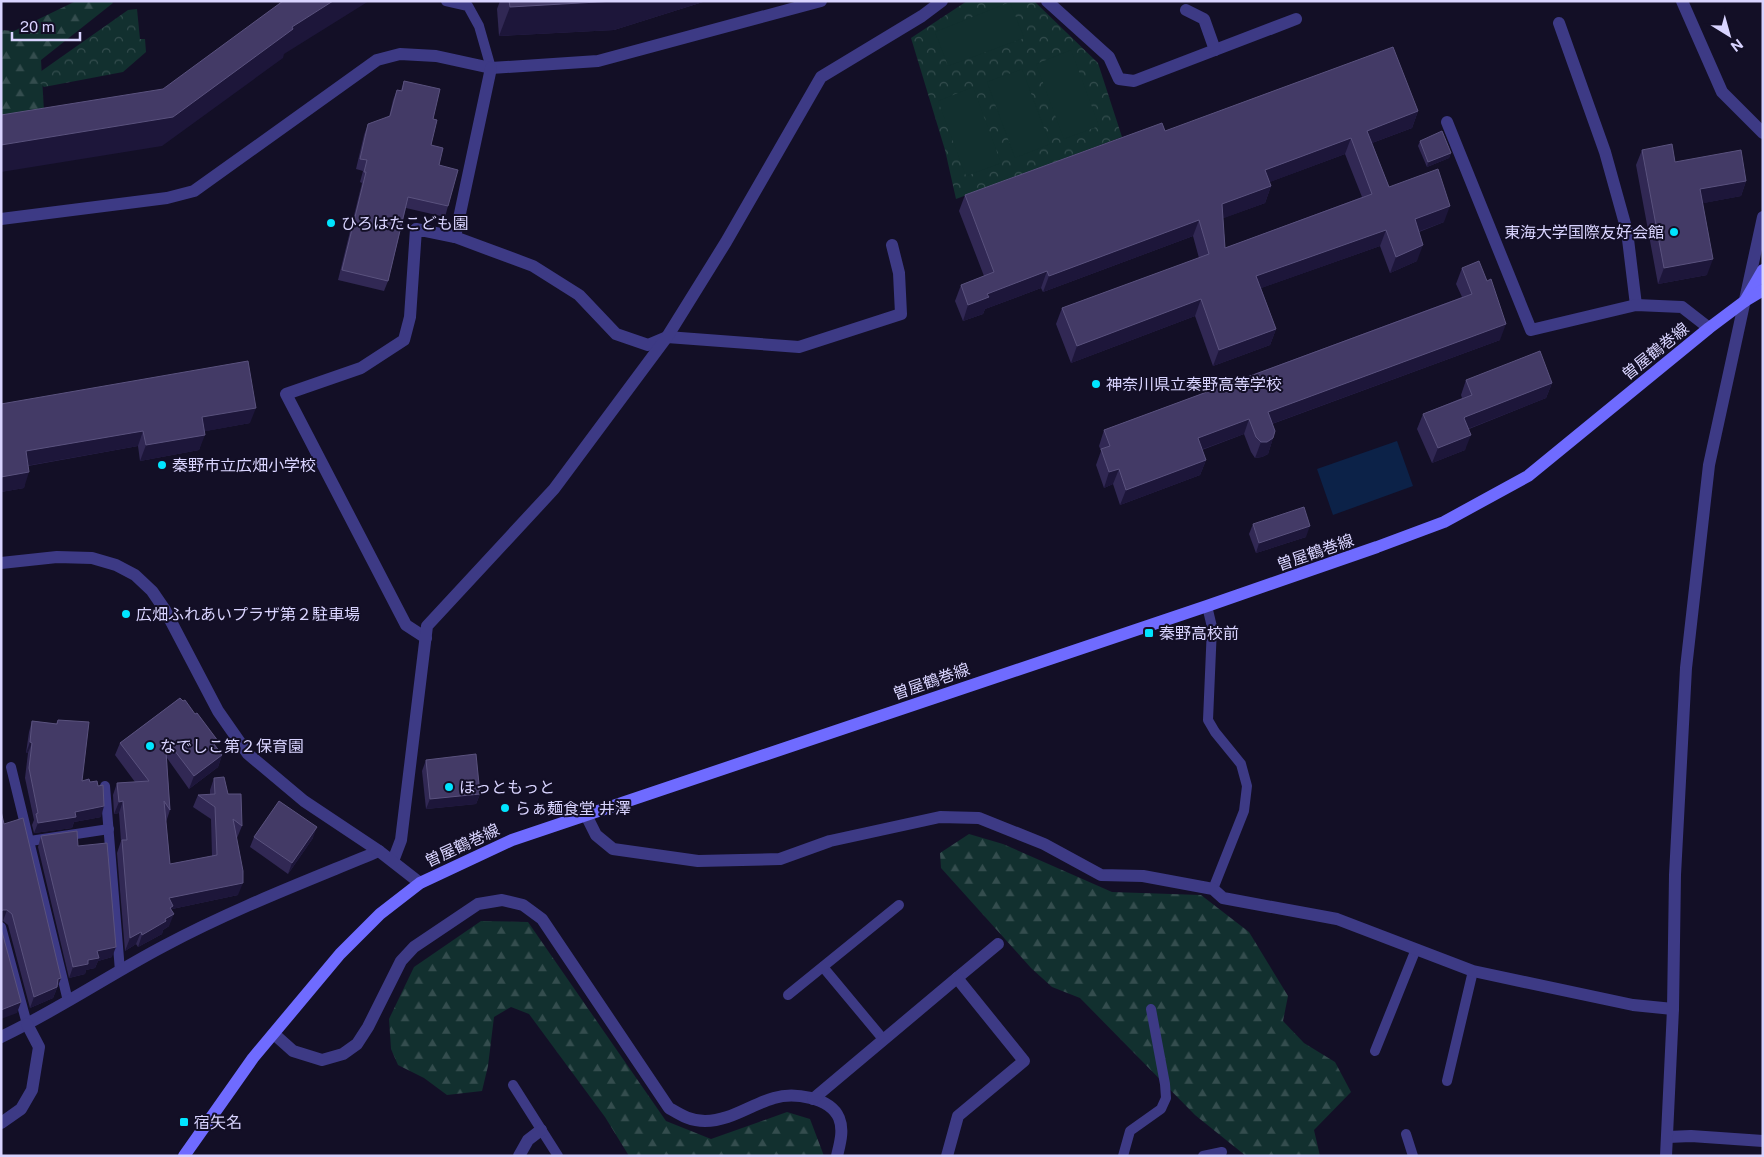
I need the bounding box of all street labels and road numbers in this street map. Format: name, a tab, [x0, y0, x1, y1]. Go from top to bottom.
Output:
street label: 曽屋鶴巻線	[1618, 319, 1692, 384]
street label: 曽屋鶴巻線	[1274, 530, 1356, 574]
street label: 曽屋鶴巻線	[890, 659, 972, 703]
street label: 曽屋鶴巻線	[422, 820, 502, 871]

